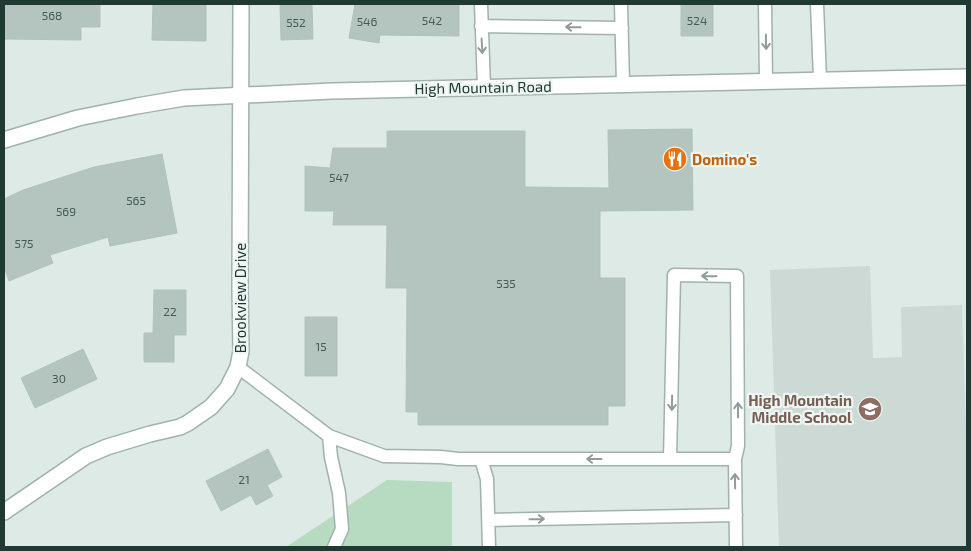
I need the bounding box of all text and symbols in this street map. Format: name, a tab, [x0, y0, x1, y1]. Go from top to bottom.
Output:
house number: 568	[42, 8, 62, 22]
house number: 542	[422, 13, 443, 27]
house number: 524	[687, 13, 707, 27]
house number: 546	[357, 14, 377, 28]
house number: 552	[286, 15, 306, 29]
one-way arrow	[565, 22, 582, 32]
one-way arrow	[761, 34, 771, 50]
one-way arrow	[477, 37, 486, 53]
street label: High Mountain Road	[414, 77, 552, 97]
restaurant icon: Domino's	[662, 146, 688, 172]
place label: Domino's	[692, 150, 757, 168]
house number: 547	[329, 170, 349, 184]
house number: 565	[126, 193, 146, 207]
house number: 569	[56, 204, 76, 218]
house number: 575	[14, 236, 34, 250]
street label: Brookview Drive	[231, 243, 249, 353]
one-way arrow	[701, 271, 717, 280]
house number: 535	[496, 276, 516, 290]
house number: 22	[163, 304, 177, 318]
house number: 15	[315, 339, 327, 353]
house number: 30	[52, 371, 66, 385]
place label: High Mountain Middle School	[748, 391, 852, 426]
one-way arrow	[667, 395, 676, 411]
school or university icon: High Mountain Middle School	[857, 396, 883, 422]
one-way arrow	[733, 403, 743, 419]
one-way arrow	[587, 454, 603, 464]
house number: 21	[238, 472, 250, 486]
one-way arrow	[730, 473, 740, 490]
one-way arrow	[529, 514, 545, 524]

